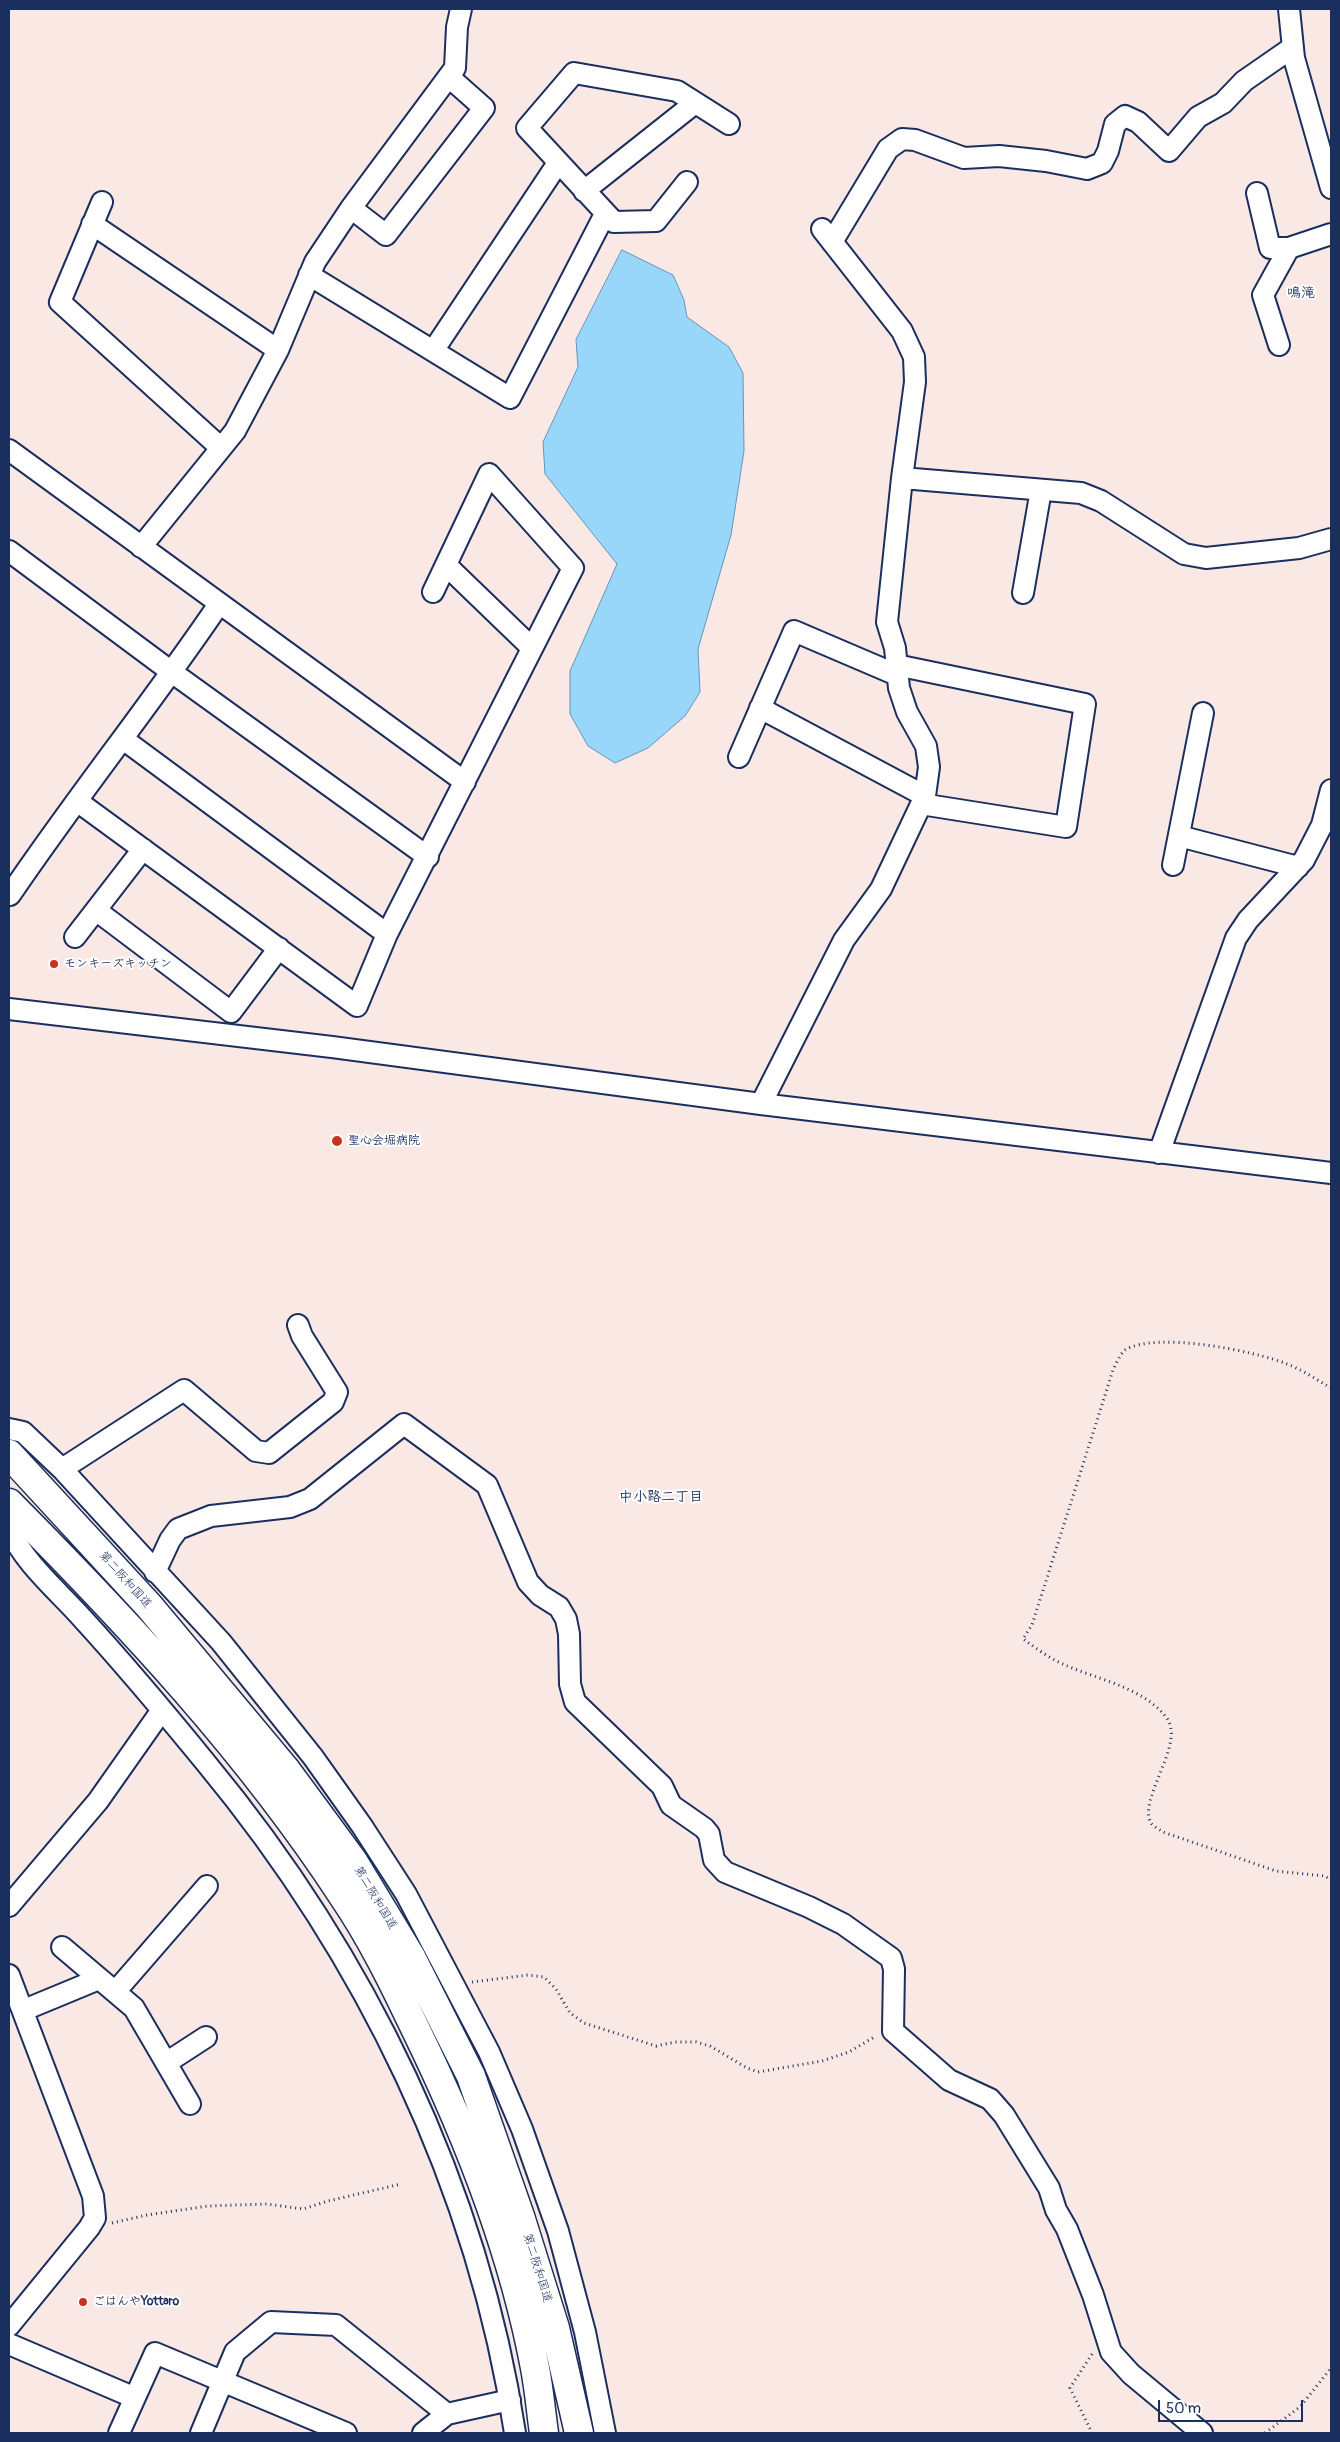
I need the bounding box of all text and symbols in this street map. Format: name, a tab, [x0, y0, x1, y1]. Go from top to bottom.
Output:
district label: 鳴滝	[1287, 285, 1315, 301]
place label: モンキーズキッチン	[64, 957, 172, 971]
marker: モンキーズキッチン	[48, 958, 60, 970]
marker: 聖心会堀病院	[330, 1134, 344, 1148]
place label: 聖心会堀病院	[348, 1134, 420, 1148]
district label: 中小路二丁目	[619, 1489, 703, 1505]
street label: 第二阪和国道	[96, 1548, 154, 1612]
street label: 第二阪和国道	[350, 1863, 400, 1933]
street label: 第二阪和国道	[520, 2231, 554, 2305]
place label: ごはんやYottaro	[93, 2295, 179, 2309]
marker: ごはんやYottaro	[77, 2296, 89, 2308]
scale bar	[1160, 2390, 1305, 2422]
text: 50 m	[1166, 2399, 1201, 2418]

